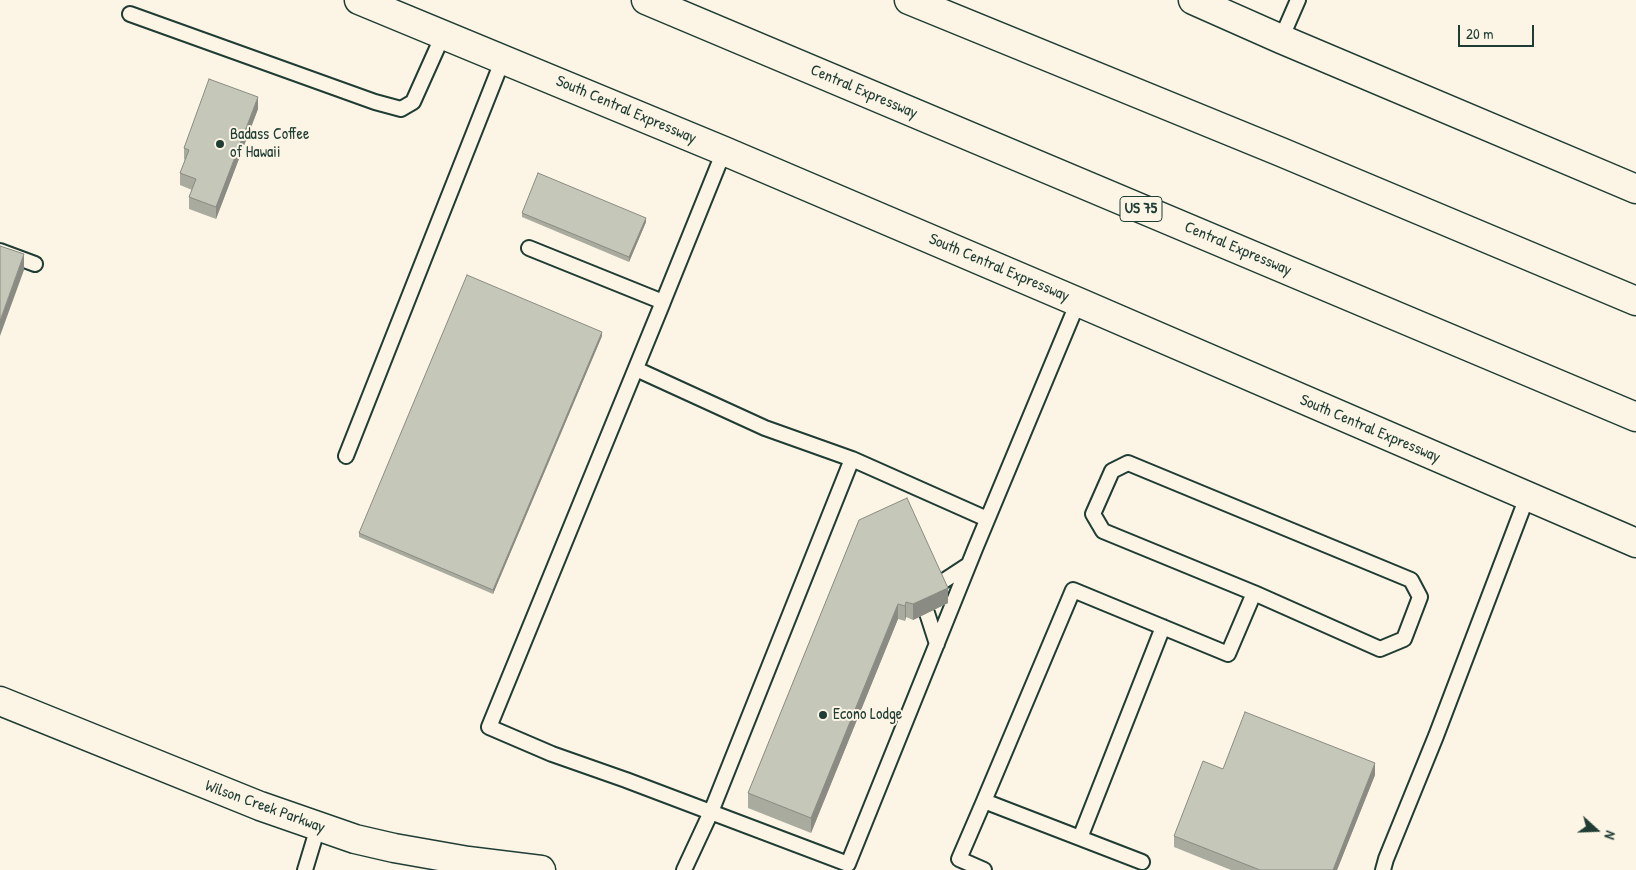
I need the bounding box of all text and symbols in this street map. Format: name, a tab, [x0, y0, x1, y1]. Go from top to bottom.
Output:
scale bar	[1461, 15, 1537, 47]
text: 20 m	[1466, 23, 1493, 44]
street label: Central Expressway	[807, 61, 921, 123]
street label: South Central Expressway	[553, 72, 699, 148]
place label: Badass Coffee of Hawaii	[230, 125, 309, 163]
marker: Badass Coffee of Hawaii	[214, 138, 226, 150]
road number: US 75	[1120, 196, 1162, 222]
street label: Central Expressway	[1181, 218, 1295, 280]
street label: South Central Expressway	[926, 230, 1072, 306]
street label: South Central Expressway	[1297, 391, 1443, 467]
place label: Econo Lodge	[833, 705, 902, 725]
marker: Econo Lodge	[817, 709, 829, 721]
street label: Wilson Creek Parkway	[202, 776, 328, 838]
north arrow	[1571, 805, 1621, 855]
text: N	[1600, 829, 1621, 842]

